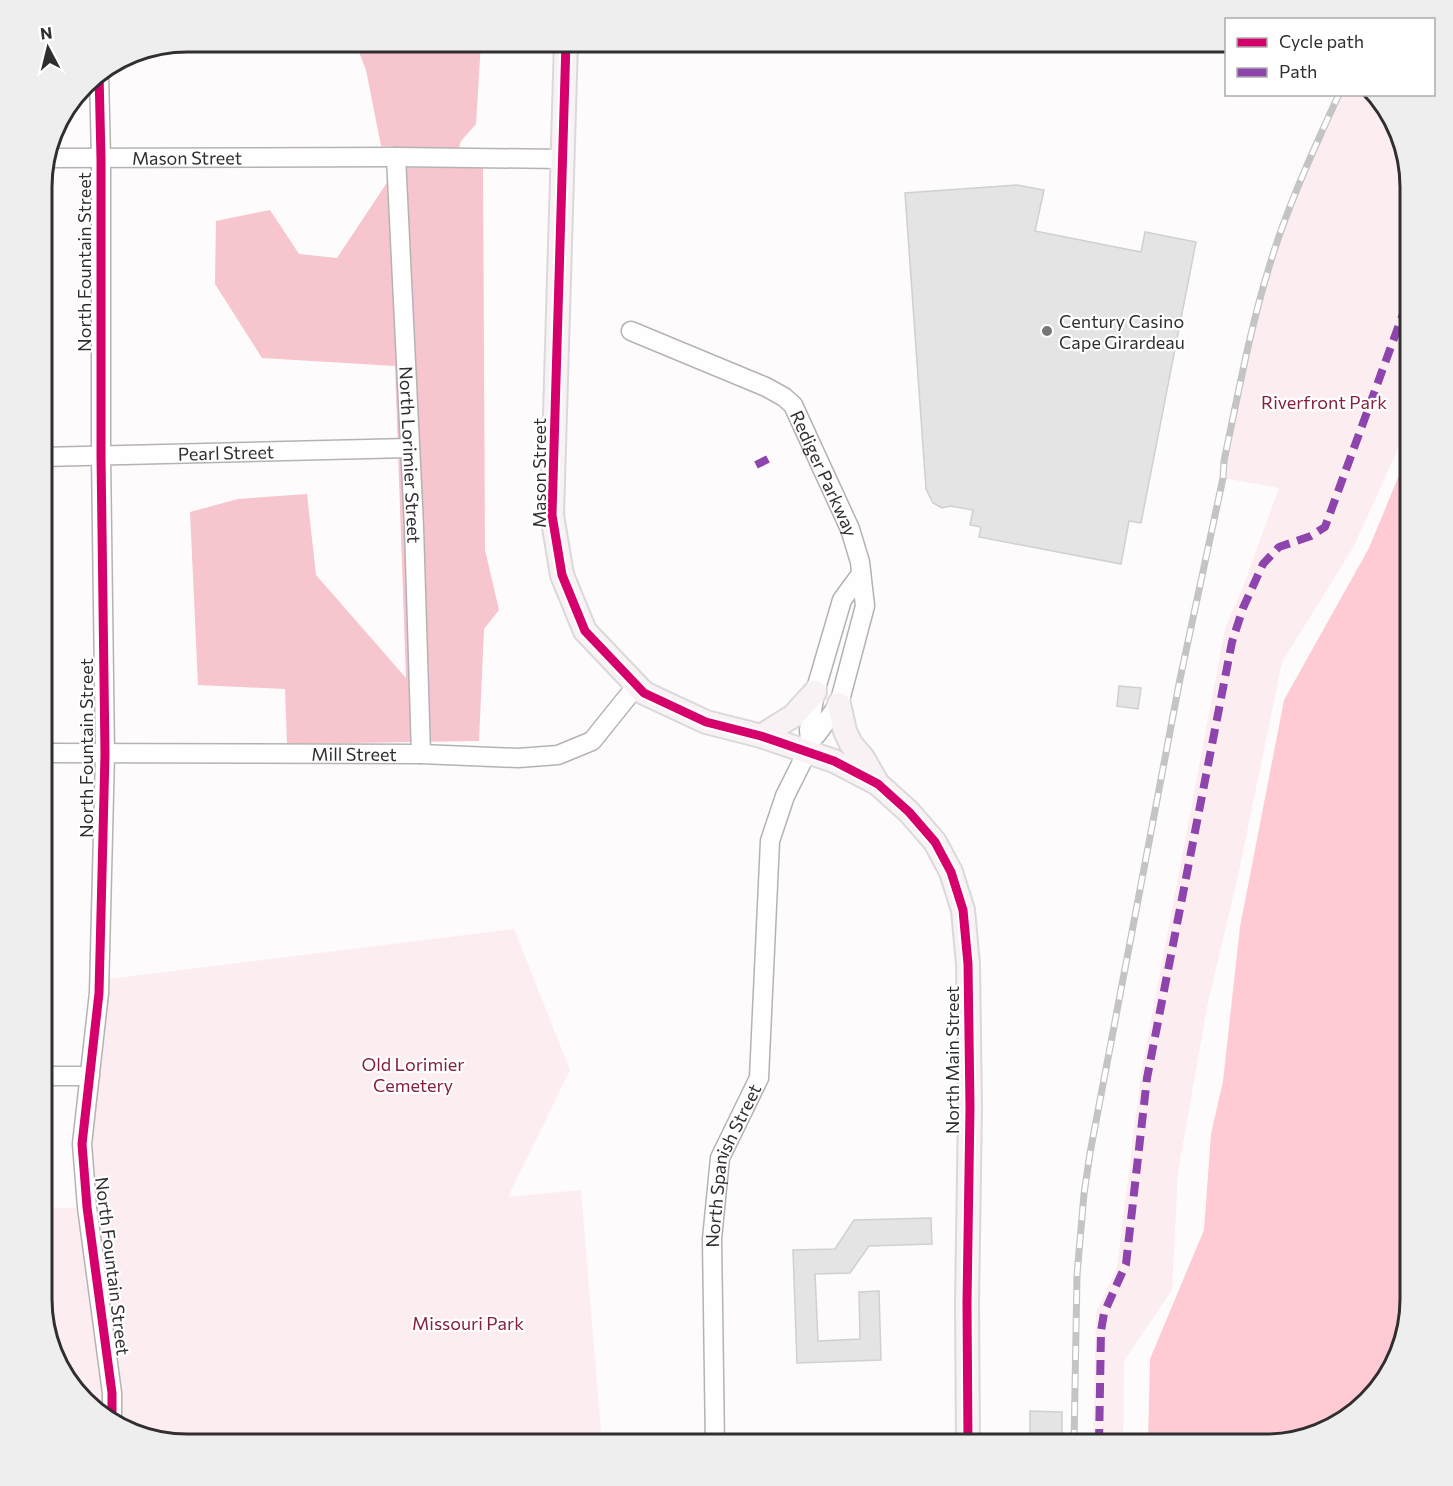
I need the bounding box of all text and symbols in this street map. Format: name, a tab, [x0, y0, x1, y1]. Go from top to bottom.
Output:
north arrow	[18, 18, 78, 78]
legend	[1225, 18, 1435, 96]
text: N	[39, 22, 53, 43]
text: Cycle path	[1279, 30, 1364, 52]
text: Path	[1279, 60, 1317, 82]
street label: Mason Street	[132, 146, 242, 169]
street label: North Fountain Street	[73, 172, 95, 352]
place label: Century Casino Cape Girardeau	[1059, 310, 1185, 353]
marker: Century Casino Cape Girardeau	[1040, 324, 1054, 338]
street label: North Lorimier Street	[395, 366, 425, 543]
park label: Riverfront Park	[1261, 391, 1387, 413]
street label: Rediger Parkway	[786, 407, 863, 539]
street label: Mason Street	[528, 418, 550, 528]
street label: Pearl Street	[178, 440, 274, 465]
street label: North Fountain Street	[75, 658, 97, 838]
street label: Mill Street	[311, 743, 397, 765]
street label: North Main Street	[941, 986, 963, 1134]
park label: Old Lorimier Cemetery	[361, 1053, 465, 1096]
street label: North Spanish Street	[701, 1080, 765, 1248]
street label: North Fountain Street	[91, 1175, 135, 1357]
park label: Missouri Park	[412, 1312, 524, 1334]

